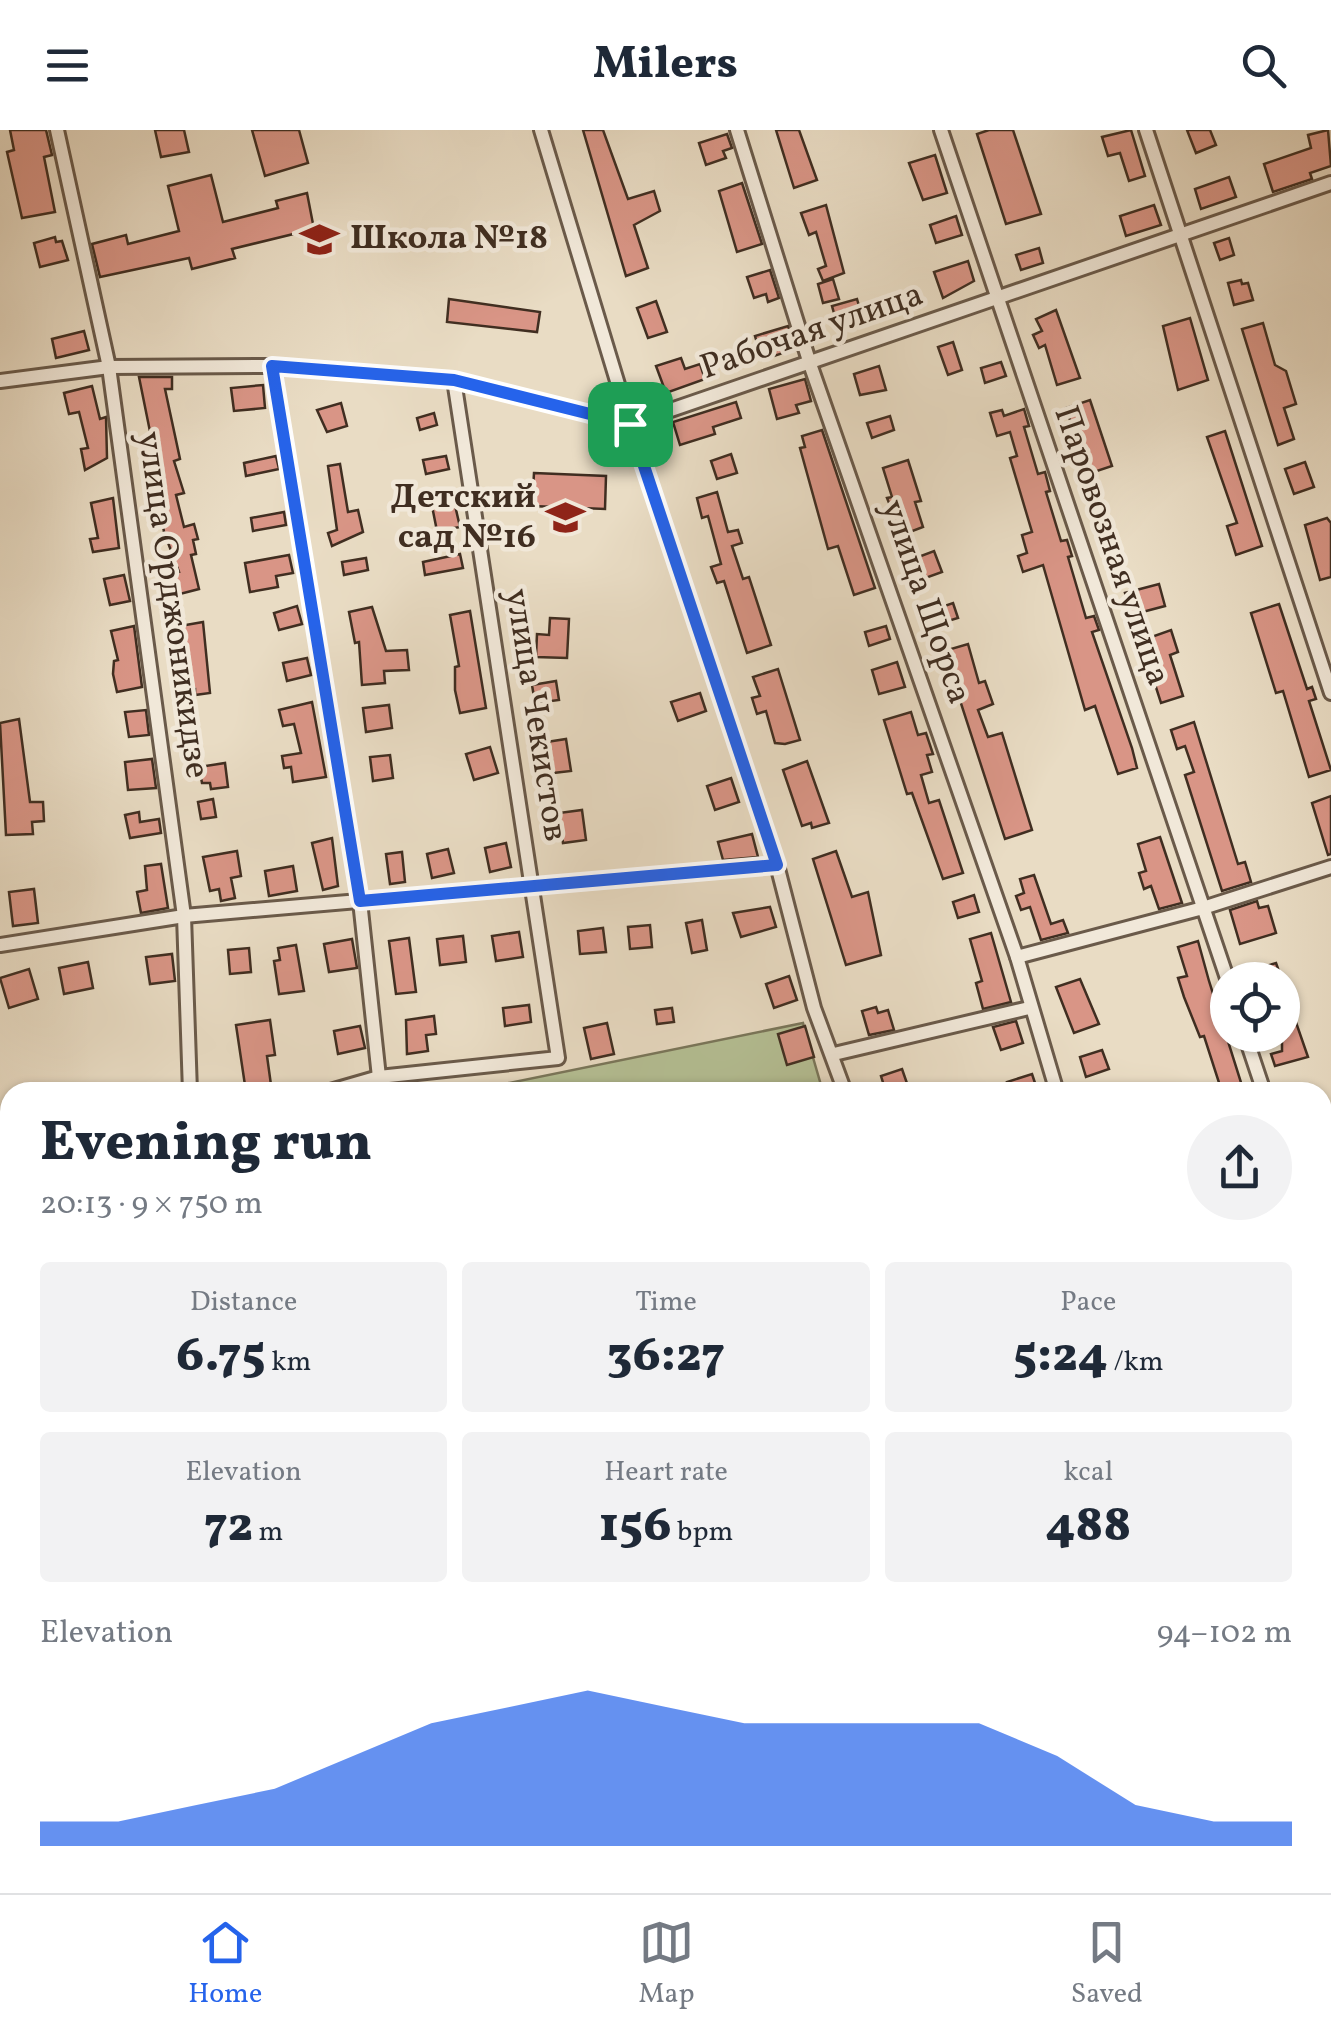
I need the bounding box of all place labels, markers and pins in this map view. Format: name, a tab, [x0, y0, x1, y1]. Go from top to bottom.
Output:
place label: Школа №18	[350, 215, 548, 263]
school or university icon: Школа №18	[299, 218, 341, 260]
pin	[588, 382, 673, 467]
place label: Детский сад №16	[390, 474, 536, 562]
school or university icon: Детский сад №16	[545, 497, 587, 539]

